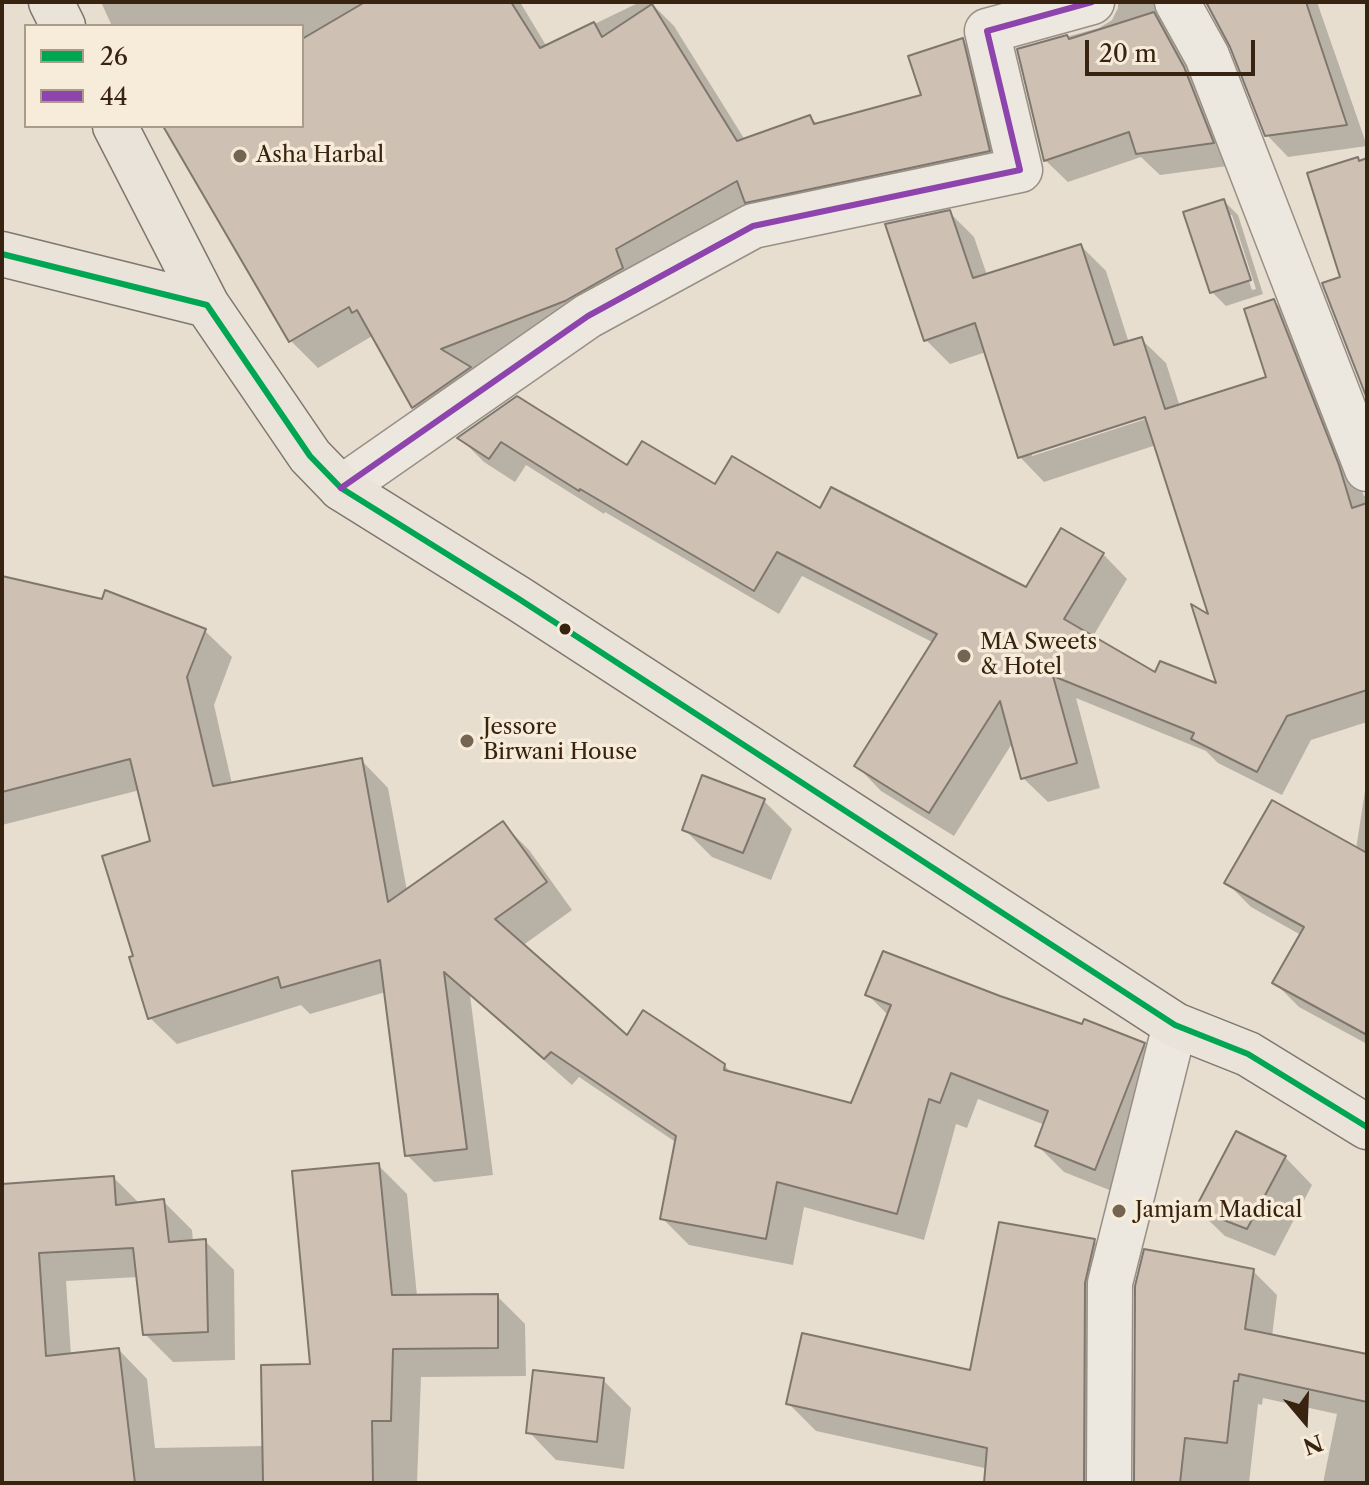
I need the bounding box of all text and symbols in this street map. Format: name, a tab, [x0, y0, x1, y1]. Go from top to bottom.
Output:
legend	[24, 24, 304, 128]
scale bar	[1089, 24, 1259, 74]
text: 20 m	[1099, 39, 1157, 68]
text: 26	[100, 42, 128, 71]
text: 44	[100, 82, 128, 111]
place label: Asha Harbal	[256, 143, 384, 169]
marker: Asha Harbal	[231, 147, 249, 165]
unlabelled marker	[557, 621, 573, 637]
place label: MA Sweets & Hotel	[980, 630, 1097, 682]
marker: MA Sweets & Hotel	[955, 647, 973, 665]
place label: Jessore Birwani House	[483, 715, 637, 766]
marker: Jessore Birwani House	[458, 732, 476, 750]
place label: Jamjam Madical	[1135, 1198, 1302, 1224]
marker: Jamjam Madical	[1110, 1202, 1128, 1220]
north arrow	[1265, 1381, 1345, 1461]
text: N	[1300, 1428, 1326, 1460]

